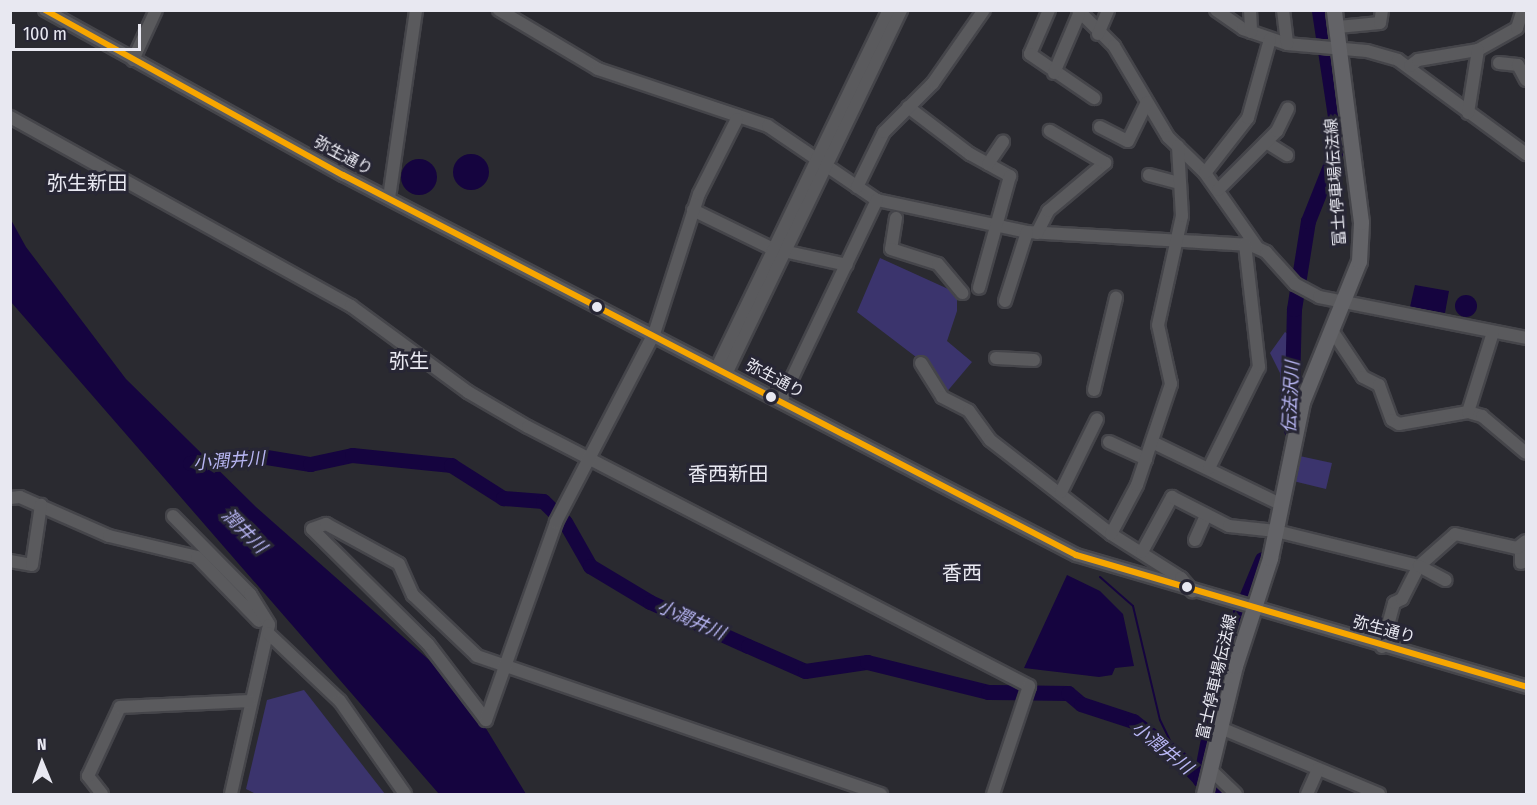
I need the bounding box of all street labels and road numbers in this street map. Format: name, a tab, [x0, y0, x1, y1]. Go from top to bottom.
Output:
street label: 富士停車場伝法線	[1322, 117, 1350, 247]
street label: 弥生通り	[310, 133, 376, 179]
street label: 弥生通り	[742, 356, 808, 402]
street label: 富士停車場伝法線	[1193, 612, 1241, 742]
street label: 弥生通り	[1351, 612, 1417, 648]

